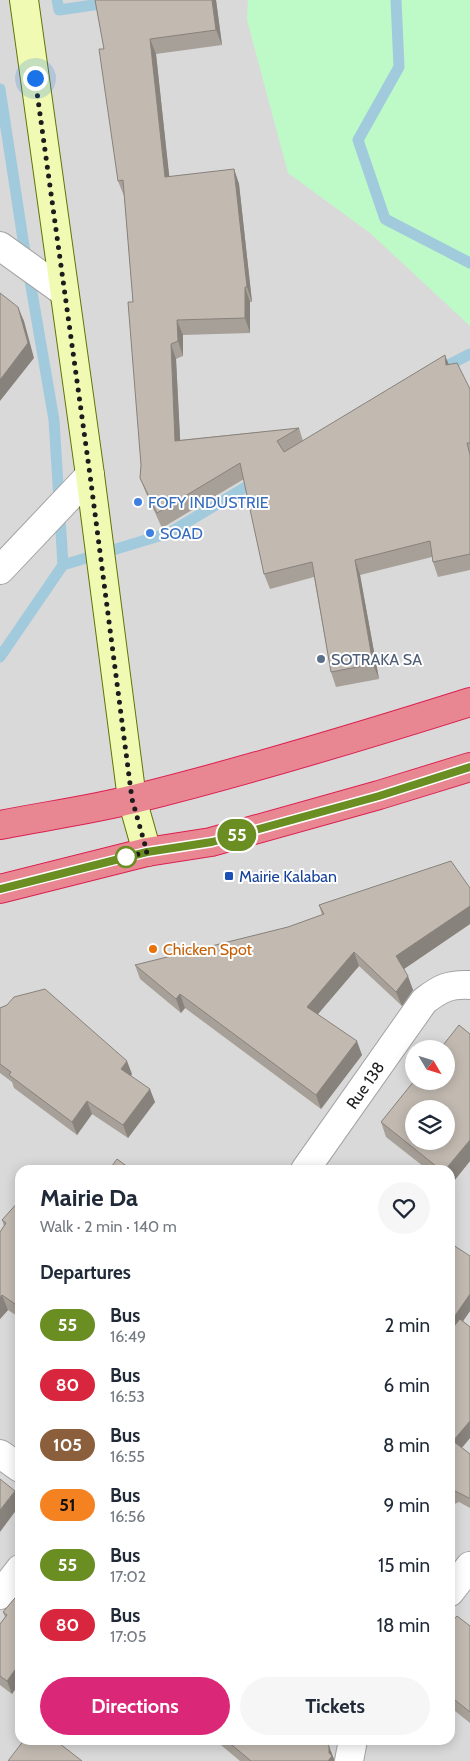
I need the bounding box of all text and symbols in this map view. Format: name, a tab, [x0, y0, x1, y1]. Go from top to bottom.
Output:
your location	[23, 66, 48, 91]
place label: FOFY INDUSTRIE	[148, 493, 269, 512]
marker: FOFY INDUSTRIE	[132, 496, 144, 508]
place label: SOAD	[160, 524, 203, 543]
marker: SOAD	[144, 527, 156, 539]
place label: SOTRAKA SA	[331, 650, 422, 669]
marker: SOTRAKA SA	[315, 653, 327, 665]
line badge: 55	[214, 819, 260, 851]
text: 55	[227, 824, 247, 846]
unlabelled marker	[115, 846, 137, 868]
place label: Mairie Kalaban	[239, 867, 337, 886]
marker: Mairie Kalaban	[223, 870, 235, 882]
place label: Chicken Spot	[163, 940, 253, 959]
marker: Chicken Spot	[147, 943, 159, 955]
north arrow	[405, 1040, 455, 1090]
map controls	[405, 1040, 455, 1150]
street label: Rue 138	[342, 1058, 388, 1113]
button: layers	[405, 1100, 455, 1150]
button: heart	[378, 1182, 430, 1234]
text: Mairie Da	[40, 1183, 138, 1212]
text: Walk · 2 min · 140 m	[40, 1217, 177, 1236]
text: Departures	[40, 1261, 131, 1284]
text: Bus	[110, 1304, 140, 1327]
text: 55	[58, 1314, 77, 1336]
text: 2 min	[384, 1314, 430, 1337]
text: 16:49	[110, 1327, 146, 1346]
text: Bus	[110, 1364, 140, 1387]
text: 80	[56, 1374, 79, 1396]
text: 6 min	[384, 1374, 430, 1397]
text: 16:53	[110, 1387, 145, 1406]
text: Bus	[110, 1424, 140, 1447]
text: 105	[53, 1434, 82, 1456]
text: 8 min	[383, 1434, 430, 1457]
text: 16:55	[110, 1447, 145, 1466]
text: Bus	[110, 1484, 140, 1507]
text: 51	[59, 1494, 76, 1516]
text: 9 min	[384, 1494, 430, 1517]
text: 16:56	[110, 1507, 145, 1526]
text: Bus	[110, 1544, 140, 1567]
text: 55	[58, 1554, 77, 1576]
text: 15 min	[378, 1554, 430, 1577]
text: 17:02	[110, 1567, 146, 1586]
text: Bus	[110, 1604, 140, 1627]
text: 80	[56, 1614, 79, 1636]
text: 18 min	[377, 1614, 430, 1637]
text: 17:05	[110, 1627, 146, 1646]
button: Directions	[40, 1677, 230, 1735]
button: Tickets	[240, 1677, 430, 1735]

